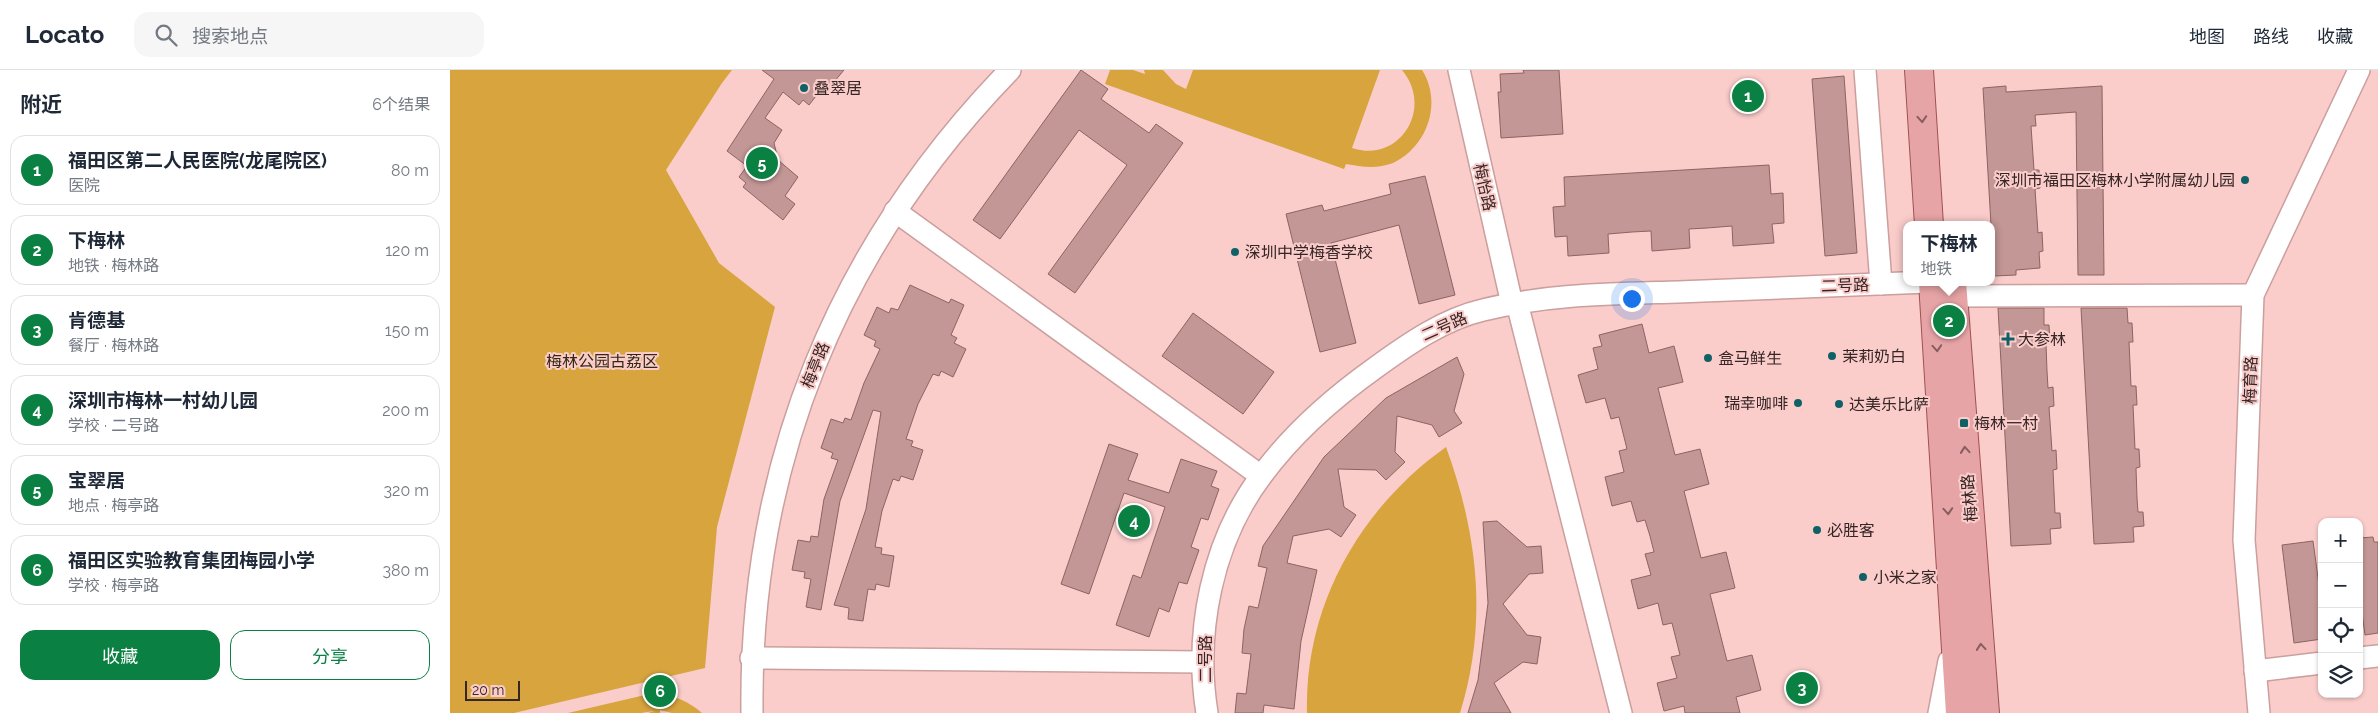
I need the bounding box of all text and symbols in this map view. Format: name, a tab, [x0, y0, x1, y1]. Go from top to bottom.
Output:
search box	[134, 12, 484, 57]
text: Locato	[25, 20, 104, 49]
icon: search	[152, 21, 180, 49]
text: 搜索地点	[192, 25, 268, 47]
text: 地图	[2189, 26, 2225, 47]
text: 路线	[2253, 26, 2289, 47]
text: 收藏	[2317, 26, 2353, 47]
pin: 1	[1732, 77, 1764, 115]
place label: 叠翠居	[814, 79, 862, 98]
marker: 叠翠居	[798, 82, 810, 94]
text: 附近	[20, 92, 62, 117]
text: 6个结果	[372, 95, 430, 114]
one-way arrow	[1916, 115, 1927, 123]
pin: 5	[746, 144, 778, 182]
text: 福田区第二人民医院(龙尾院区)	[68, 149, 327, 171]
text: 1	[33, 161, 41, 180]
text: 80 m	[391, 161, 429, 180]
street label: 梅怡路	[1470, 162, 1499, 213]
place label: 深圳市福田区梅林小学附属幼儿园	[1995, 171, 2235, 190]
marker: 深圳市福田区梅林小学附属幼儿园	[2239, 174, 2251, 186]
text: 医院	[68, 176, 100, 195]
popup	[1903, 221, 1995, 286]
text: 下梅林	[68, 229, 125, 251]
text: 下梅林	[1920, 232, 1978, 254]
text: 2	[32, 241, 42, 260]
text: 120 m	[385, 241, 429, 260]
place label: 深圳中学梅香学校	[1245, 243, 1373, 262]
marker: 深圳中学梅香学校	[1229, 246, 1241, 258]
text: 地铁 · 梅林路	[68, 256, 159, 275]
text: 地铁	[1920, 259, 1953, 278]
street label: 二号路	[1821, 275, 1869, 296]
your location	[1619, 286, 1645, 312]
pin: 2	[1933, 302, 1965, 340]
street label: 二号路	[1418, 308, 1470, 345]
text: 肯德基	[68, 309, 125, 331]
text: 3	[33, 321, 41, 340]
text: 150 m	[385, 321, 429, 340]
place label: 大参林	[2018, 330, 2066, 349]
marker: 大参林	[2002, 333, 2014, 345]
text: 餐厅 · 梅林路	[68, 336, 159, 355]
street label: 梅亭路	[798, 339, 833, 391]
one-way arrow	[1932, 345, 1943, 353]
place label: 茉莉奶白	[1842, 347, 1906, 366]
place label: 盒马鲜生	[1718, 349, 1782, 368]
marker: 茉莉奶白	[1826, 350, 1838, 362]
park label: 梅林公园古荔区	[546, 352, 658, 371]
marker: 盒马鲜生	[1702, 352, 1714, 364]
street label: 梅育路	[2240, 356, 2261, 404]
text: 深圳市梅林一村幼儿园	[68, 389, 258, 411]
place label: 瑞幸咖啡	[1724, 394, 1788, 413]
place label: 达美乐比萨	[1849, 395, 1929, 414]
marker: 瑞幸咖啡	[1792, 397, 1804, 409]
marker: 达美乐比萨	[1833, 398, 1845, 410]
text: 4	[32, 401, 42, 420]
text: 200 m	[382, 401, 429, 420]
place label: 梅林一村	[1974, 414, 2038, 433]
text: 学校 · 二号路	[68, 416, 159, 435]
marker: 梅林一村	[1958, 417, 1970, 429]
one-way arrow	[1960, 446, 1971, 454]
text: 宝翠居	[68, 469, 125, 491]
street label: 梅林路	[1958, 473, 1981, 523]
text: 5	[33, 481, 41, 500]
text: 320 m	[384, 481, 429, 500]
text: 地点 · 梅亭路	[68, 496, 159, 515]
pin: 4	[1118, 502, 1150, 540]
one-way arrow	[1942, 507, 1953, 515]
map controls	[2318, 518, 2363, 698]
button: +	[2318, 518, 2363, 563]
place label: 必胜客	[1827, 521, 1875, 540]
marker: 必胜客	[1811, 524, 1823, 536]
text: 福田区实验教育集团梅园小学	[68, 549, 315, 571]
text: 6	[32, 561, 42, 580]
text: 380 m	[382, 561, 429, 580]
button: −	[2318, 563, 2363, 608]
place label: 小米之家	[1873, 568, 1937, 587]
marker: 小米之家	[1857, 571, 1869, 583]
text: 学校 · 梅亭路	[68, 576, 159, 595]
button: locate	[2318, 608, 2363, 653]
button: 收藏	[20, 630, 220, 680]
button: 分享	[230, 630, 430, 680]
street label: 二号路	[1196, 635, 1215, 683]
one-way arrow	[1975, 642, 1986, 650]
button: layers	[2318, 653, 2363, 698]
pin: 3	[1786, 669, 1818, 707]
pin: 6	[644, 672, 676, 710]
scale bar	[465, 678, 520, 701]
text: 20 m	[472, 682, 504, 698]

